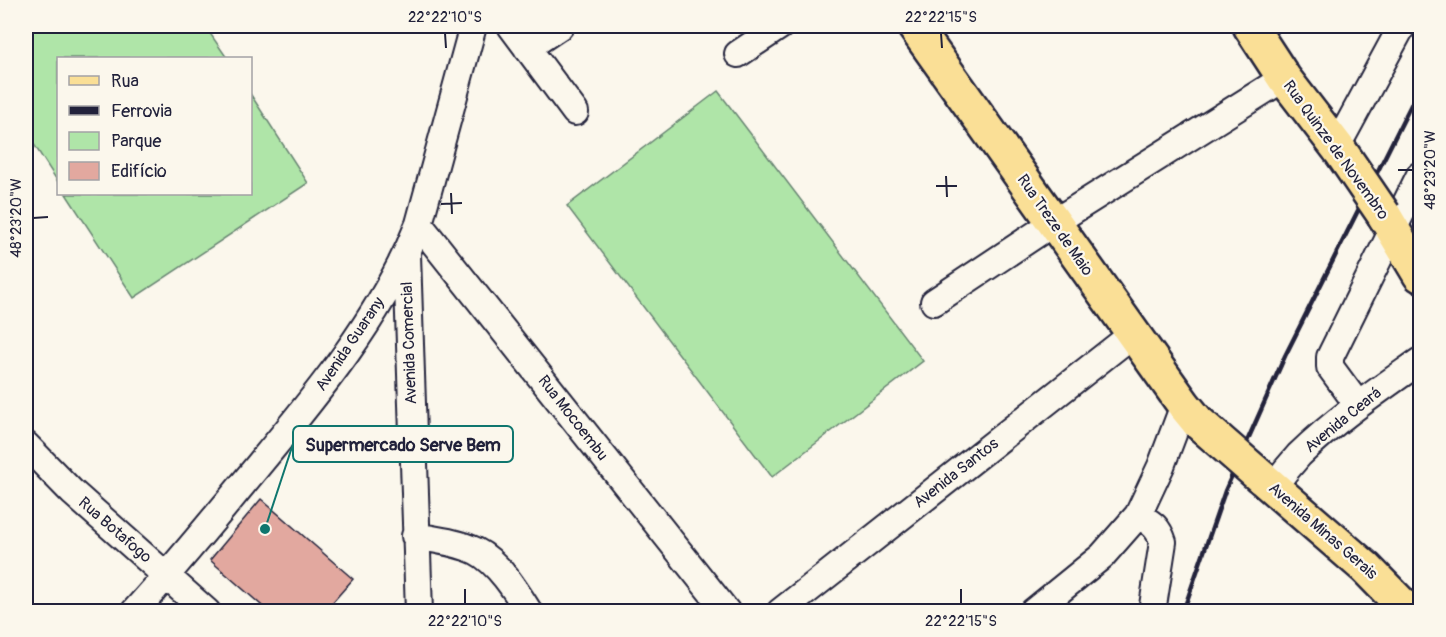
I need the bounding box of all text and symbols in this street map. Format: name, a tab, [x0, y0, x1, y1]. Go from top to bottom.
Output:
text: 22°22'10"S	[408, 8, 482, 27]
text: 22°22'15"S	[905, 8, 977, 27]
legend	[57, 57, 252, 195]
text: Rua	[111, 70, 139, 93]
street label: Rua Quinze de Novembro	[1279, 76, 1393, 224]
text: Ferrovia	[111, 100, 172, 123]
text: Parque	[111, 130, 161, 153]
text: 48°23'20"W	[1421, 130, 1440, 210]
text: Edifício	[111, 160, 167, 183]
street label: Rua Treze de Maio	[1013, 170, 1098, 280]
text: 48°23'20"W	[7, 178, 26, 258]
street label: Avenida Comercial	[397, 281, 421, 405]
street label: Avenida Guarany	[311, 293, 389, 395]
street label: Rua Mocoembu	[533, 371, 613, 465]
street label: Avenida Ceará	[1300, 383, 1386, 457]
callout: Supermercado Serve Bem	[293, 426, 513, 462]
text: Supermercado Serve Bem	[305, 434, 501, 457]
street label: Avenida Santos	[910, 434, 1002, 512]
street label: Avenida Minas Gerais	[1264, 478, 1382, 584]
street label: Rua Botafogo	[74, 493, 156, 568]
text: 22°22'10"S	[428, 612, 502, 631]
text: 22°22'15"S	[925, 612, 997, 631]

